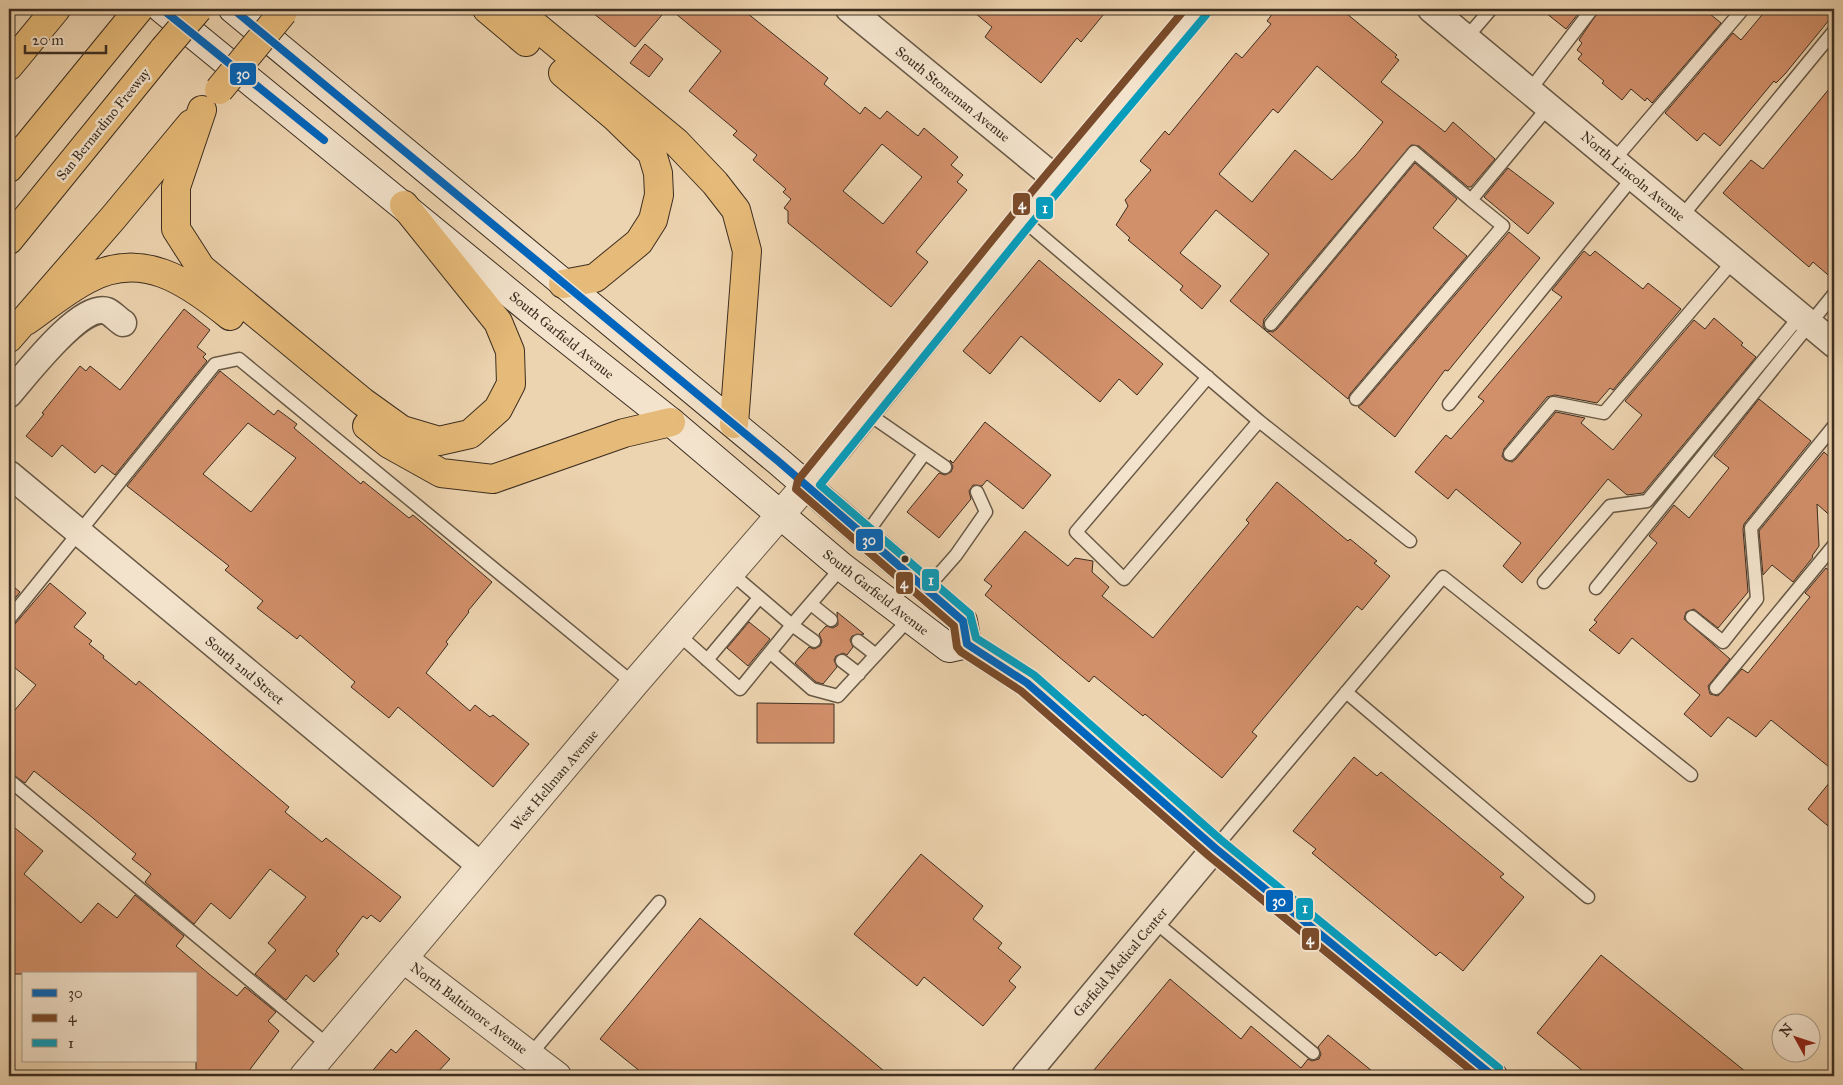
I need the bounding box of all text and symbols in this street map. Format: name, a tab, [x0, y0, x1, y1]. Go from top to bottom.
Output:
scale bar	[25, 22, 106, 54]
text: 20 m	[32, 31, 64, 49]
street label: South Stoneman Avenue	[892, 43, 1013, 146]
line badge: 30	[229, 62, 257, 86]
street label: San Bernardino Freeway	[53, 65, 154, 184]
text: 30	[236, 66, 250, 84]
street label: North Lincoln Avenue	[1577, 128, 1688, 225]
line badge: 4	[1012, 192, 1031, 216]
text: 4	[1018, 196, 1027, 214]
line badge: 1	[1035, 196, 1054, 220]
text: 1	[1042, 200, 1048, 217]
street label: South Garfield Avenue	[506, 288, 618, 383]
line badge: 30	[855, 528, 884, 552]
text: 30	[862, 532, 876, 550]
street label: South Garfield Avenue	[819, 546, 932, 639]
unlabelled marker	[900, 554, 910, 564]
line badge: 1	[921, 568, 940, 592]
line badge: 4	[895, 571, 914, 595]
text: 1	[928, 572, 934, 589]
text: 4	[900, 575, 909, 593]
street label: South 2nd Street	[202, 632, 288, 708]
street label: West Hellman Avenue	[507, 726, 602, 835]
line badge: 30	[1265, 889, 1294, 913]
text: 30	[1272, 893, 1286, 911]
line badge: 1	[1295, 897, 1314, 921]
text: 1	[1302, 900, 1308, 917]
street label: Garfield Medical Center	[1070, 904, 1172, 1020]
line badge: 4	[1301, 927, 1320, 951]
text: 4	[1306, 931, 1315, 949]
street label: North Baltimore Avenue	[407, 959, 531, 1058]
legend	[22, 972, 198, 1062]
text: 30	[68, 984, 83, 1002]
text: 4	[68, 1008, 77, 1026]
north arrow	[1770, 1012, 1820, 1062]
text: N	[1776, 1020, 1797, 1040]
text: 1	[68, 1034, 74, 1052]

